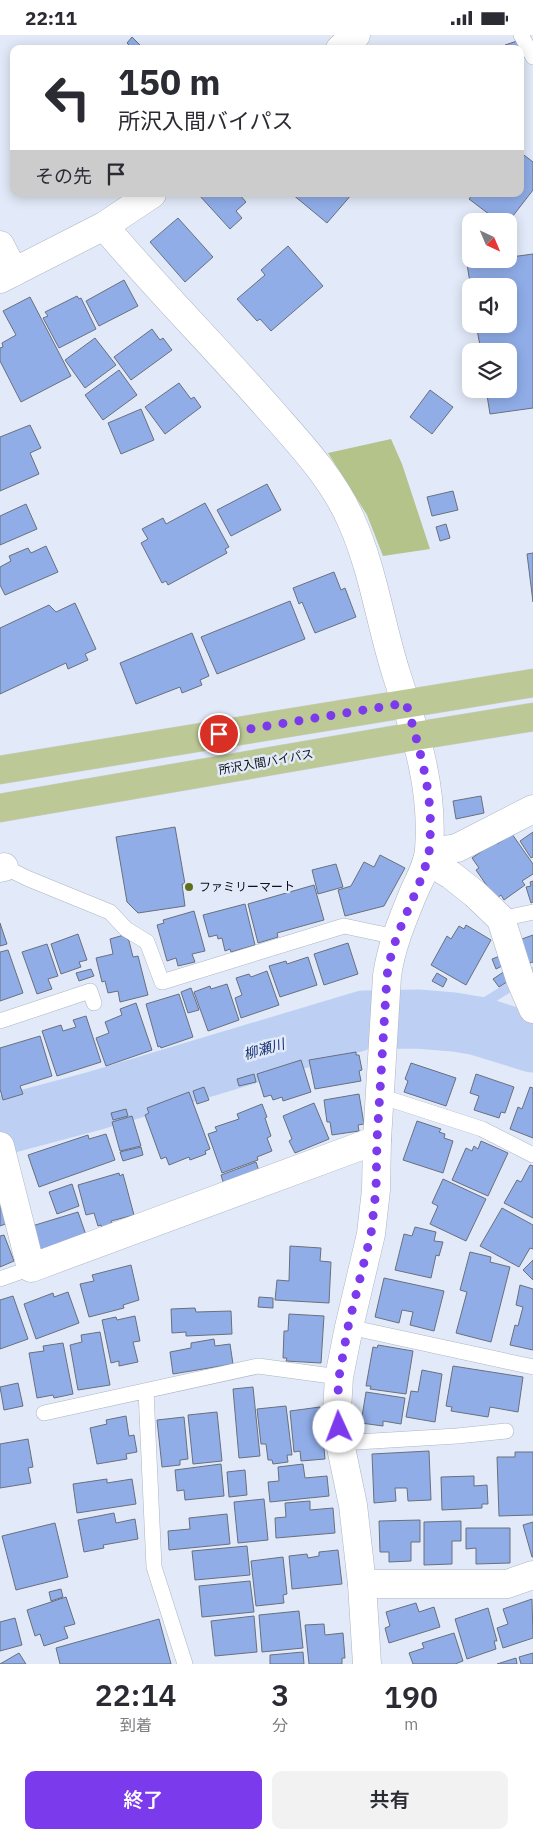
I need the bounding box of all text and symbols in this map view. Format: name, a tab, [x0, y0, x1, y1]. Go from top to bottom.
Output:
text: 22:11	[25, 6, 77, 30]
text: 150 m	[118, 59, 221, 105]
icon: left	[35, 65, 100, 130]
text: 所沢入間バイパス	[118, 106, 294, 135]
icon: arrive	[102, 160, 130, 188]
text: その先	[35, 164, 92, 188]
north arrow	[462, 213, 518, 267]
map controls	[462, 213, 517, 398]
button: sound	[462, 278, 517, 333]
button: layers	[462, 343, 517, 398]
pin	[198, 713, 240, 755]
icon: arrive	[205, 720, 233, 748]
street label: 所沢入間バイパス	[217, 746, 314, 777]
place label: ファミリーマート	[199, 879, 295, 894]
marker: ファミリーマート	[183, 881, 195, 893]
water label: 柳瀬川	[241, 1034, 289, 1063]
position arrow	[312, 1400, 364, 1452]
text: 22:14	[95, 1675, 176, 1714]
text: 3	[271, 1675, 289, 1714]
text: 190	[384, 1677, 438, 1716]
text: m	[404, 1714, 418, 1734]
text: 到着	[120, 1715, 152, 1735]
text: 分	[272, 1715, 288, 1735]
button: 終了	[25, 1771, 262, 1829]
button: 共有	[272, 1771, 508, 1829]

